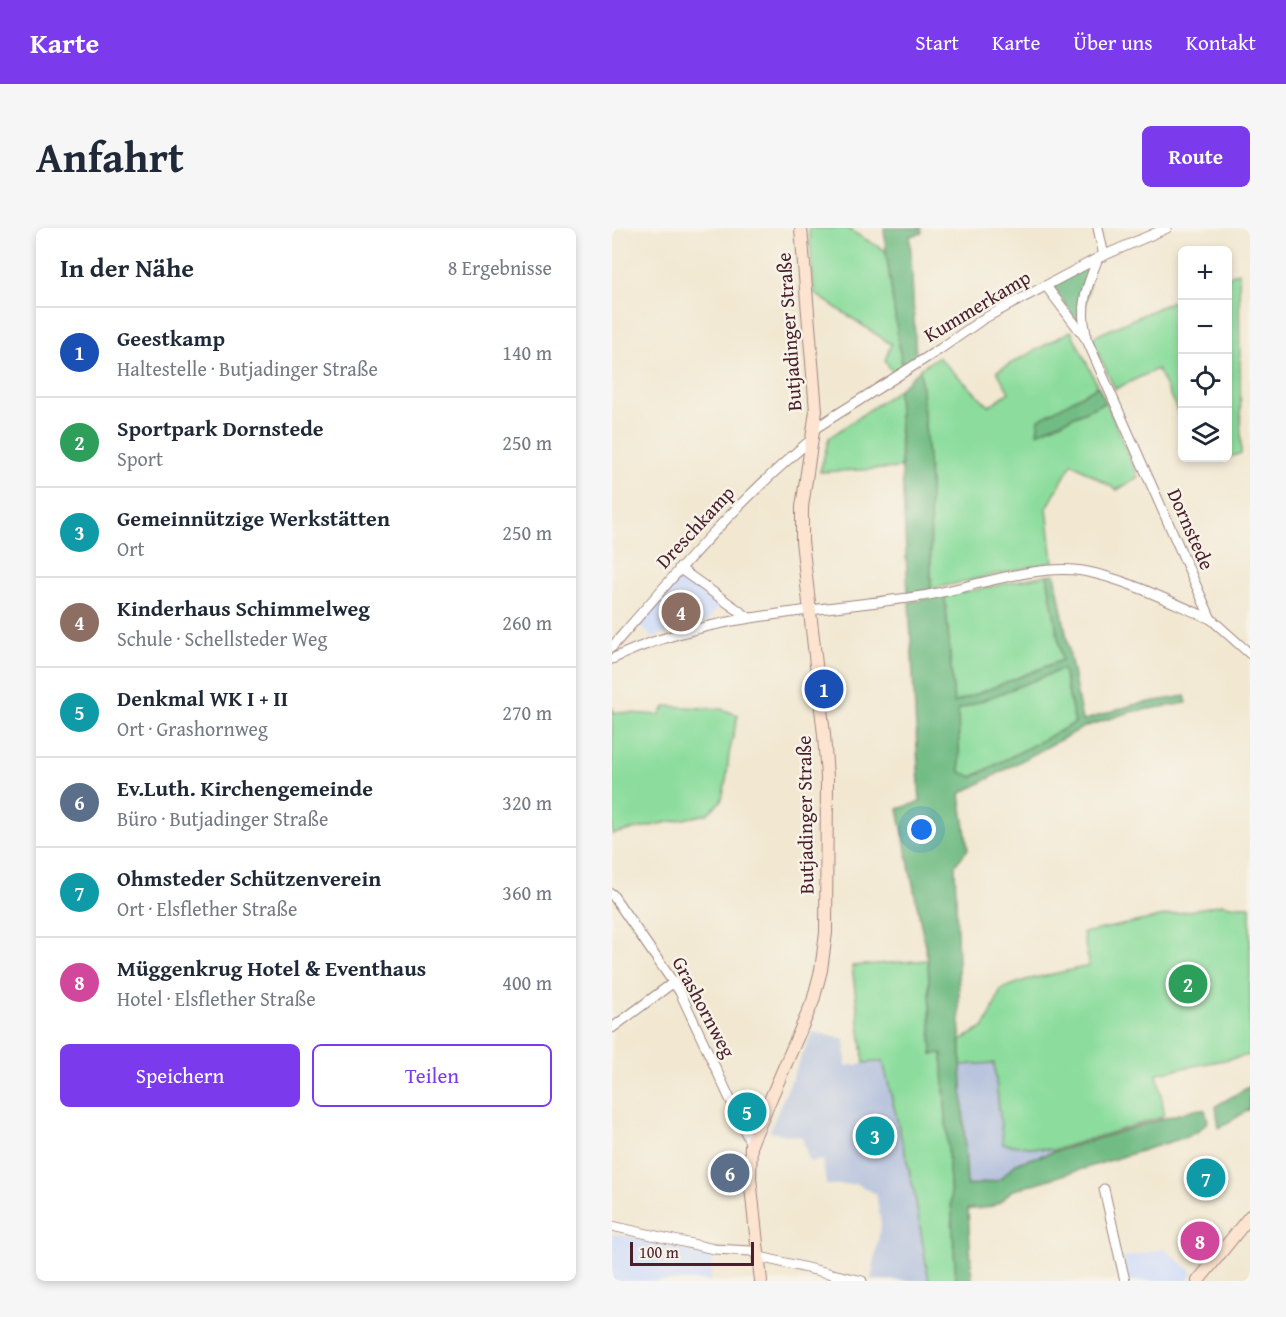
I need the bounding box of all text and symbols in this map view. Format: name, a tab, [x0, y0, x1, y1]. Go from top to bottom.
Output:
text: Karte	[30, 22, 99, 63]
text: Start	[915, 27, 959, 58]
text: Karte	[992, 27, 1040, 58]
text: Über uns	[1073, 27, 1153, 58]
text: Kontakt	[1186, 27, 1256, 58]
text: Anfahrt	[36, 126, 184, 187]
button: Route	[1142, 126, 1250, 187]
map controls	[1178, 246, 1232, 462]
button: +	[1178, 246, 1232, 300]
text: In der Nähe	[60, 248, 194, 287]
street label: Butjadinger Straße	[768, 252, 809, 412]
text: 8 Ergebnisse	[448, 253, 552, 282]
street label: Kummerkamp	[918, 262, 1036, 349]
button: −	[1178, 300, 1232, 354]
text: Geestkamp	[117, 322, 225, 354]
text: 1	[74, 338, 85, 367]
text: 140 m	[502, 338, 552, 367]
text: Haltestelle · Butjadinger Straße	[117, 354, 378, 383]
button: locate	[1178, 354, 1232, 408]
button: layers	[1178, 408, 1232, 462]
text: Sportpark Dornstede	[117, 412, 324, 444]
text: 2	[74, 428, 85, 457]
text: 250 m	[502, 428, 552, 457]
text: Sport	[117, 444, 163, 473]
street label: Dreschkamp	[649, 479, 741, 575]
street label: Dornstede	[1161, 483, 1222, 574]
text: Gemeinnützige Werkstätten	[117, 502, 390, 534]
text: 3	[74, 518, 85, 547]
text: 250 m	[502, 518, 552, 547]
text: Ort	[117, 534, 144, 563]
pin: 4	[662, 590, 700, 634]
text: Kinderhaus Schimmelweg	[117, 592, 370, 624]
text: 4	[74, 608, 85, 637]
text: 260 m	[502, 608, 552, 637]
text: Schule · Schellsteder Weg	[117, 624, 327, 653]
pin: 1	[804, 666, 844, 712]
text: Denkmal WK I + II	[117, 682, 288, 714]
text: 5	[74, 698, 85, 727]
text: 270 m	[502, 698, 552, 727]
text: Ort · Grashornweg	[117, 714, 268, 743]
street label: Butjadinger Straße	[789, 735, 820, 895]
text: Ev.Luth. Kirchengemeinde	[117, 772, 373, 804]
text: 6	[74, 788, 85, 817]
text: 320 m	[502, 788, 552, 817]
text: Büro · Butjadinger Straße	[117, 804, 328, 833]
your location	[907, 815, 936, 844]
text: Ohmsteder Schützenverein	[117, 862, 381, 894]
text: 7	[74, 878, 85, 907]
text: 360 m	[502, 878, 552, 907]
text: Ort · Elsflether Straße	[117, 894, 297, 923]
street label: Grashornweg	[666, 951, 743, 1063]
text: Müggenkrug Hotel & Eventhaus	[117, 952, 426, 984]
pin: 2	[1168, 962, 1208, 1006]
text: 8	[74, 968, 85, 997]
text: 400 m	[502, 968, 552, 997]
text: Hotel · Elsflether Straße	[117, 984, 316, 1013]
button: Speichern	[60, 1044, 300, 1107]
button: Teilen	[312, 1044, 552, 1107]
pin: 5	[728, 1090, 766, 1134]
pin: 3	[856, 1114, 894, 1158]
pin: 6	[710, 1150, 750, 1196]
pin: 7	[1186, 1156, 1226, 1200]
pin: 8	[1180, 1218, 1220, 1264]
scale bar	[630, 1239, 754, 1266]
text: 100 m	[639, 1240, 679, 1264]

